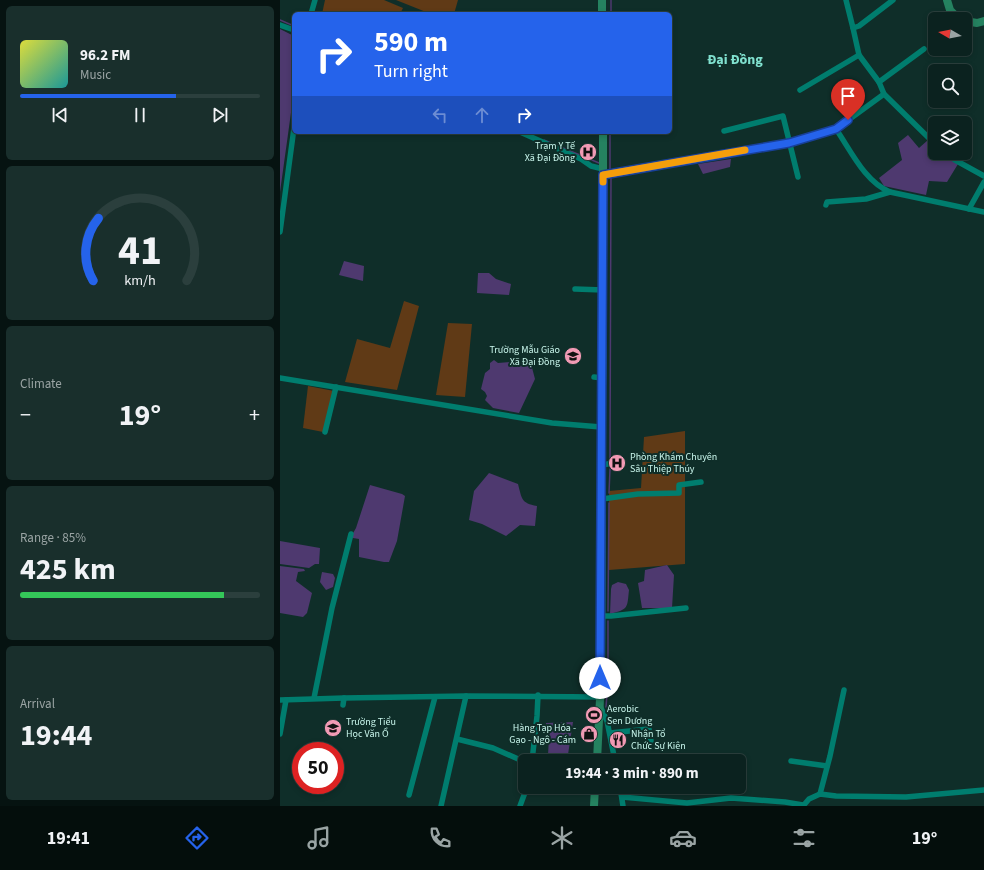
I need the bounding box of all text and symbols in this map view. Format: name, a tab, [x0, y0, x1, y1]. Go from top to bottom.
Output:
north arrow	[928, 12, 972, 56]
map controls	[928, 12, 972, 160]
text: 590 m	[374, 22, 448, 62]
icon: right	[308, 28, 360, 80]
text: 96.2 FM	[80, 45, 131, 66]
district label: Đại Đồng	[707, 50, 763, 70]
text: Turn right	[374, 59, 448, 84]
button: search	[928, 64, 972, 108]
text: Music	[80, 66, 111, 84]
pin	[831, 79, 865, 120]
icon: arrive	[837, 85, 859, 107]
icon: previous	[49, 104, 71, 126]
icon: pause	[129, 104, 151, 126]
icon: next	[209, 104, 231, 126]
icon: left	[429, 104, 451, 126]
icon: ahead	[471, 104, 493, 126]
icon: right	[513, 104, 535, 126]
button: layers	[928, 116, 972, 160]
place label: Trạm Y Tế Xã Đại Đồng	[525, 139, 576, 165]
hospital icon: Trạm Y Tế Xã Đại Đồng	[578, 142, 598, 162]
text: 41	[118, 221, 162, 281]
text: km/h	[124, 270, 156, 291]
place label: Trường Mẫu Giáo Xã Đại Đồng	[489, 343, 560, 369]
school or university icon: Trường Mẫu Giáo Xã Đại Đồng	[563, 346, 583, 366]
text: Climate	[20, 375, 62, 393]
text: 19°	[119, 394, 161, 437]
text: −	[20, 399, 31, 431]
text: +	[249, 399, 260, 431]
place label: Phòng Khám Chuyên Sâu Thiệp Thúy	[630, 450, 717, 476]
hospital icon: Phòng Khám Chuyên Sâu Thiệp Thúy	[607, 453, 627, 473]
text: Range · 85%	[20, 529, 86, 547]
text: 425 km	[20, 548, 116, 591]
position arrow	[579, 657, 621, 699]
text: Arrival	[20, 695, 55, 713]
place label: Aerobic Sen Dương	[607, 702, 652, 728]
sports icon: Aerobic Sen Dương	[584, 705, 604, 725]
text: 19:44	[20, 714, 92, 757]
place label: Trường Tiểu Học Văn Ổ	[346, 715, 396, 741]
school or university icon: Trường Tiểu Học Văn Ổ	[323, 718, 343, 738]
place label: Hàng Tạp Hóa - Gạo - Ngô - Cám	[509, 721, 576, 747]
shop icon: Hàng Tạp Hóa - Gạo - Ngô - Cám	[579, 724, 599, 744]
place label: Nhận Tổ Chức Sự Kiện	[631, 727, 686, 753]
restaurant icon: Nhận Tổ Chức Sự Kiện	[608, 730, 628, 750]
speed limit sign: 50	[292, 742, 344, 794]
text: 19:44 · 3 min · 890 m	[565, 763, 699, 784]
icon: directions	[183, 824, 211, 852]
icon: music	[305, 824, 333, 852]
icon: phone	[426, 824, 454, 852]
icon: climate	[548, 824, 576, 852]
icon: car	[669, 824, 697, 852]
icon: filters	[790, 824, 818, 852]
text: 19:41	[47, 826, 90, 851]
text: 19°	[912, 826, 937, 851]

